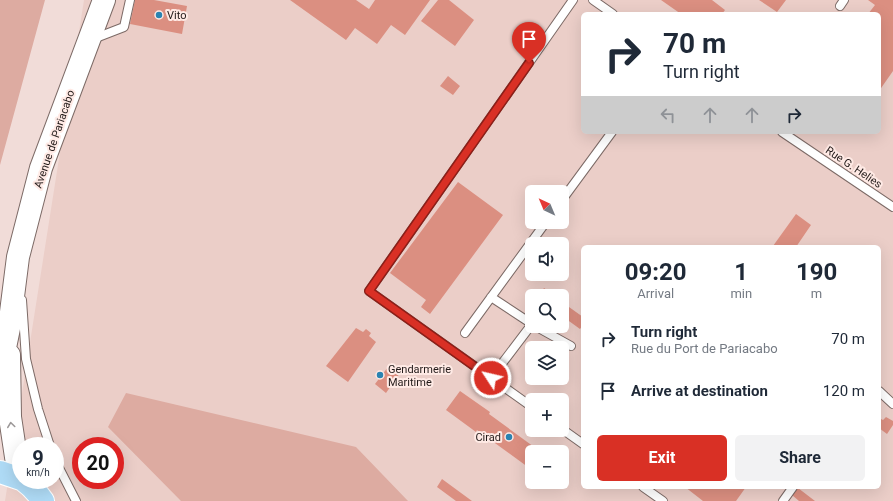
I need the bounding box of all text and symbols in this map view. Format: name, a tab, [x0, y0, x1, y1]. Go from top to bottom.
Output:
place label: Vito	[167, 9, 186, 22]
marker: Vito	[154, 10, 164, 20]
pin	[512, 22, 546, 63]
text: 70 m	[663, 27, 726, 60]
icon: arrive	[518, 28, 540, 50]
icon: right	[597, 28, 649, 80]
text: Turn right	[663, 61, 740, 82]
street label: Avenue de Pariacabo	[32, 88, 77, 190]
icon: left	[657, 104, 679, 126]
icon: ahead	[699, 104, 721, 126]
icon: ahead	[741, 104, 763, 126]
icon: right	[783, 104, 805, 126]
street label: Rue G. Helies	[823, 144, 885, 191]
north arrow	[525, 185, 569, 229]
map controls	[525, 185, 569, 489]
button: sound	[525, 237, 569, 281]
text: 09:20	[625, 258, 687, 286]
text: 1	[734, 258, 748, 286]
text: 190	[796, 258, 837, 286]
text: Arrival	[637, 286, 674, 301]
text: min	[730, 286, 752, 301]
text: m	[811, 286, 822, 301]
button: search	[525, 289, 569, 333]
text: Turn right	[631, 323, 697, 341]
icon: right	[597, 328, 619, 350]
text: 70 m	[831, 330, 865, 348]
button: layers	[525, 341, 569, 385]
text: Rue du Port de Pariacabo	[631, 341, 778, 356]
position arrow	[470, 357, 512, 399]
place label: Gendarmerie Maritime	[388, 363, 451, 389]
marker: Gendarmerie Maritime	[375, 370, 385, 380]
icon: arrive	[597, 380, 619, 402]
text: Arrive at destination	[631, 382, 768, 400]
text: 120 m	[823, 382, 865, 400]
button: +	[525, 393, 569, 437]
one-way arrow	[7, 422, 16, 428]
place label: Cirad	[475, 431, 501, 444]
marker: Cirad	[504, 432, 514, 442]
button: Exit	[597, 435, 727, 481]
button: Share	[735, 435, 865, 481]
speed limit sign: 20	[72, 437, 124, 489]
button: −	[525, 445, 569, 489]
text: 9	[32, 446, 44, 470]
text: km/h	[26, 467, 50, 478]

